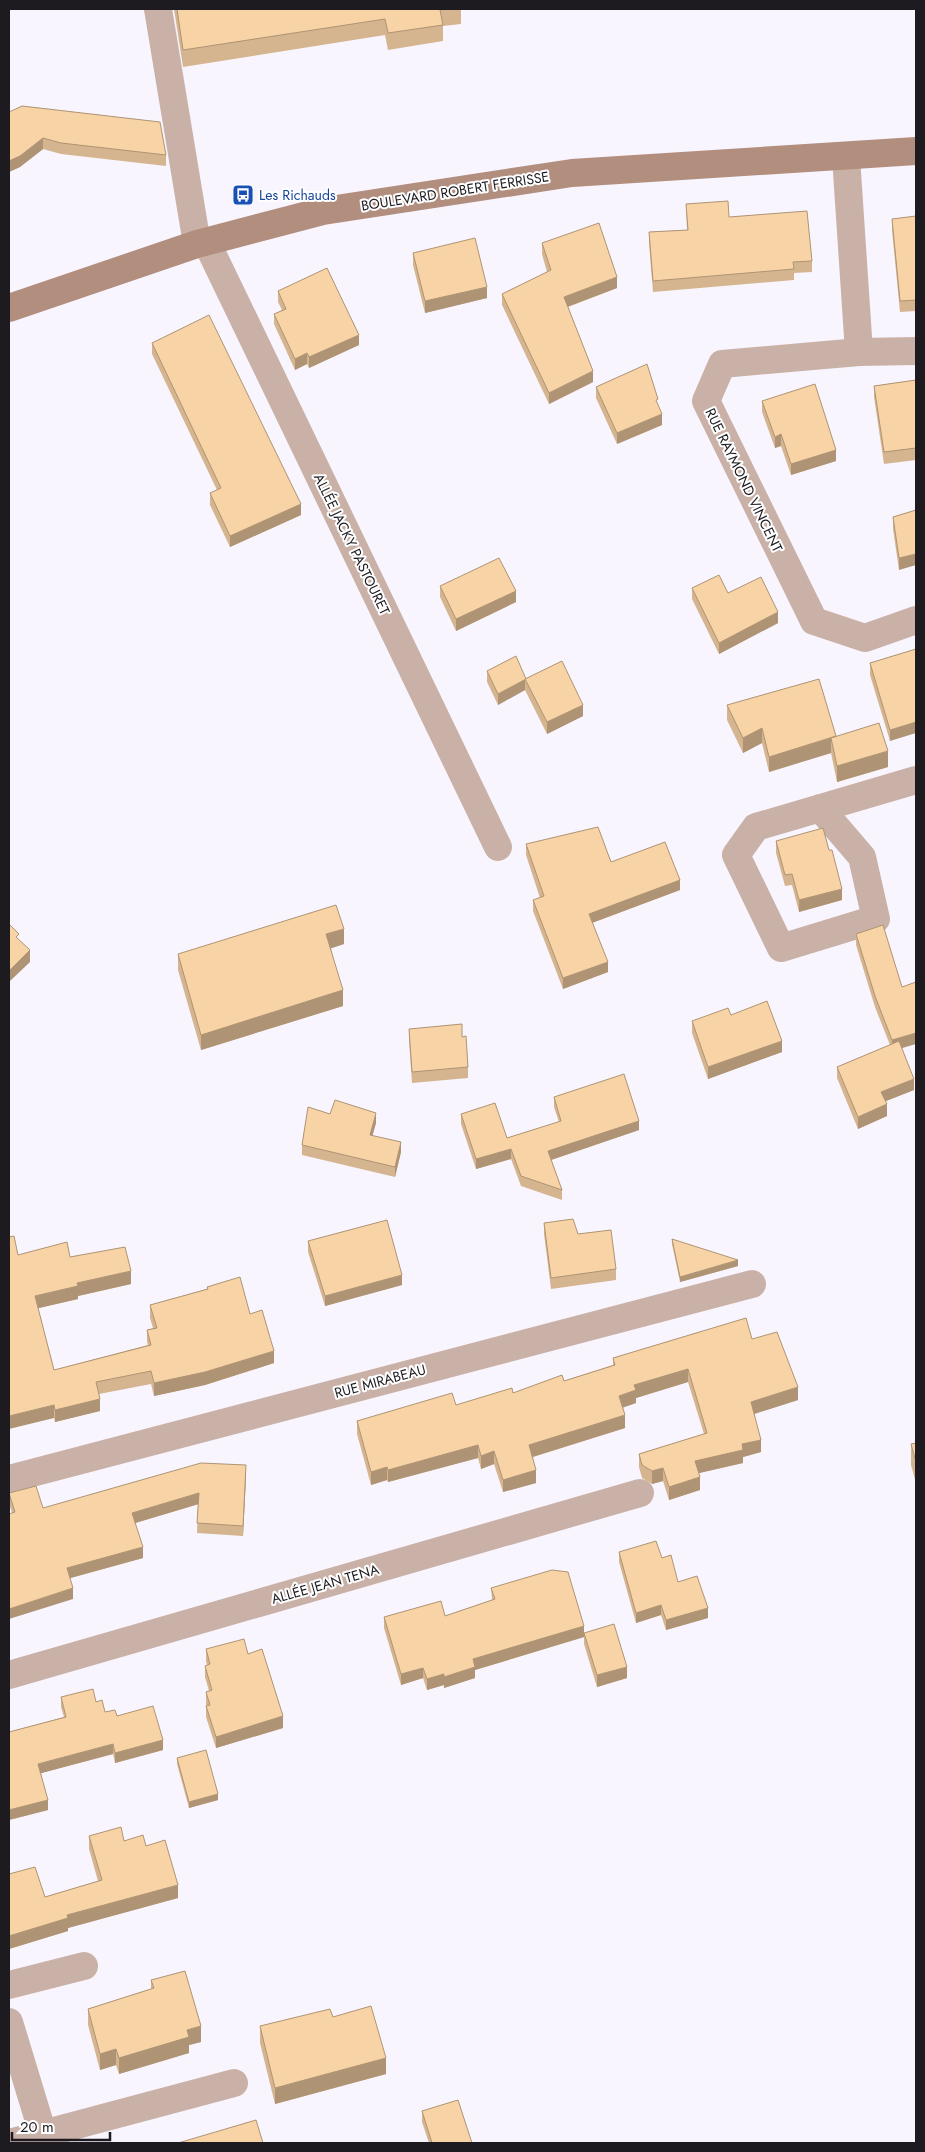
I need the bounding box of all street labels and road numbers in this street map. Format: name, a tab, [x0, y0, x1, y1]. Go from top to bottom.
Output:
street label: BOULEVARD ROBERT FERRISSE	[360, 166, 550, 216]
street label: RUE RAYMOND VINCENT	[700, 405, 788, 556]
street label: ALLÉE JACKY PASTOURET	[309, 470, 395, 618]
street label: RUE MIRABEAU	[332, 1359, 428, 1403]
street label: ALLÉE JEAN TENA	[269, 1559, 382, 1609]

